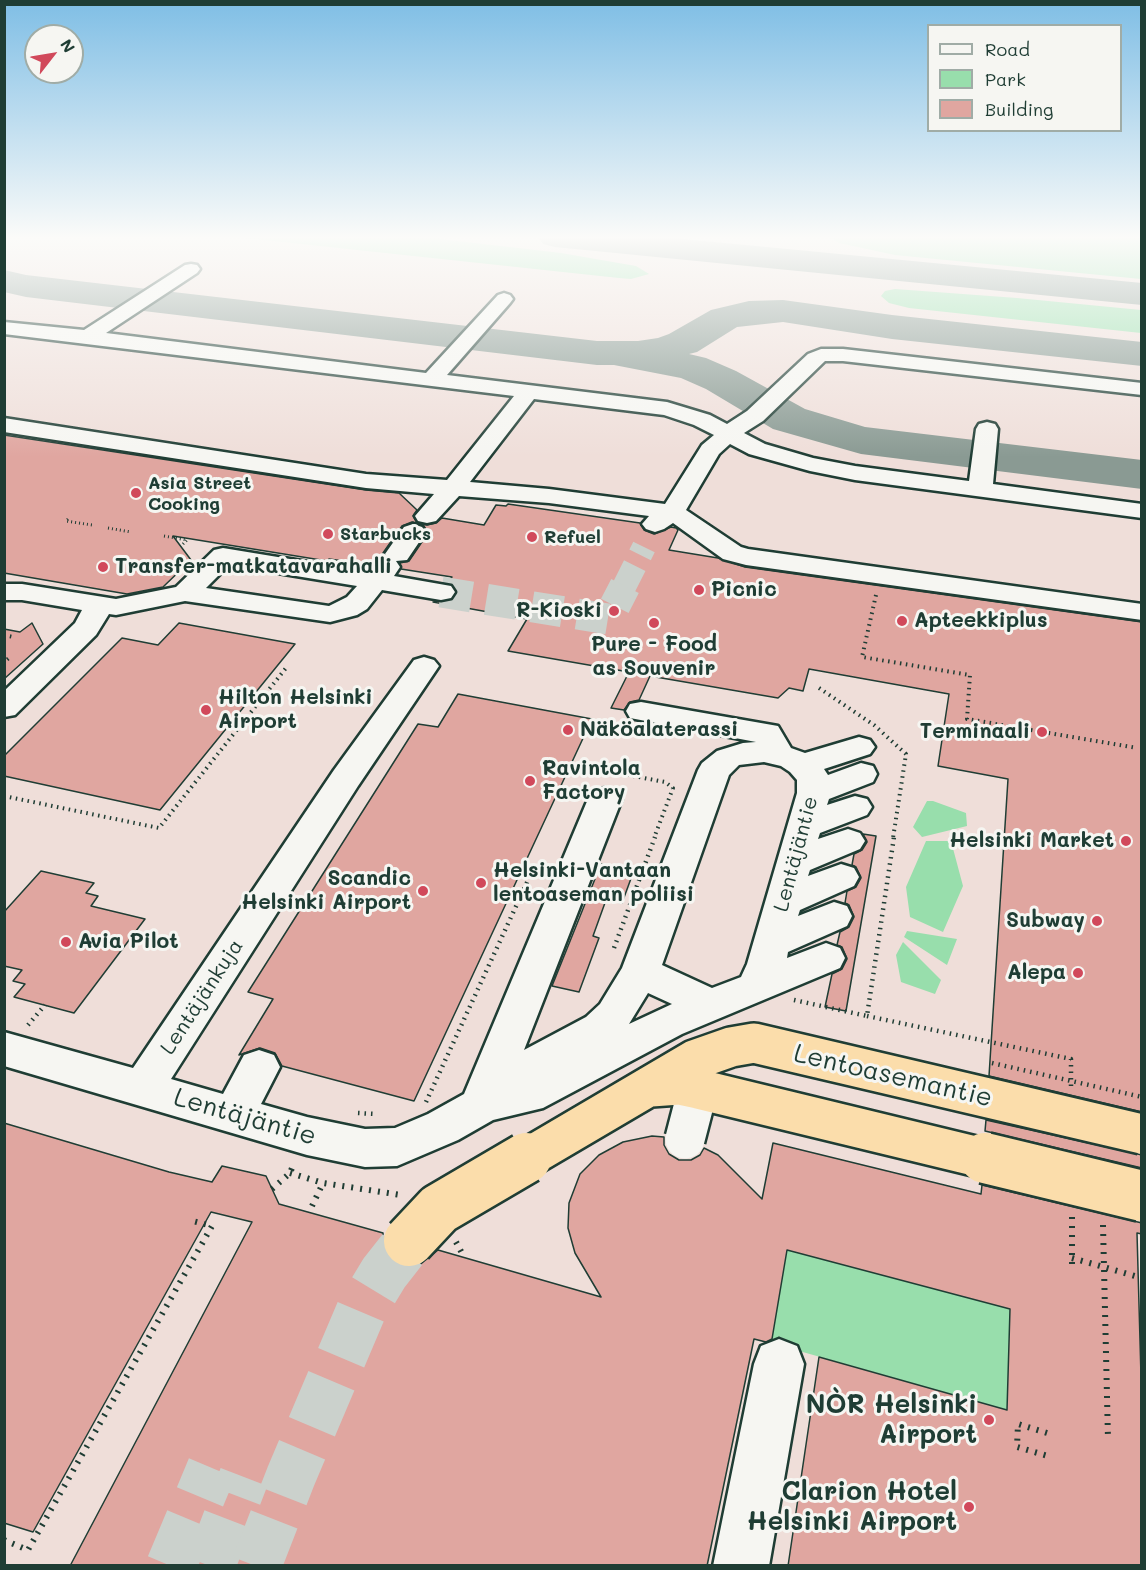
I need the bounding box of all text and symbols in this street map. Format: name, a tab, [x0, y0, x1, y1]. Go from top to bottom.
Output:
north arrow	[24, 24, 84, 84]
legend	[927, 24, 1122, 132]
text: N	[56, 35, 80, 56]
text: Road	[985, 37, 1030, 61]
text: Park	[985, 67, 1026, 91]
text: Building	[985, 97, 1053, 121]
place label: Asia Street Cooking	[148, 472, 251, 514]
marker: Asia Street Cooking	[129, 486, 143, 500]
place label: Starbucks	[340, 523, 431, 545]
place label: Refuel	[544, 526, 601, 548]
marker: Starbucks	[321, 527, 335, 541]
marker: Refuel	[525, 530, 539, 544]
place label: Transfer-matkatavarahalli	[115, 554, 392, 580]
marker: Transfer-matkatavarahalli	[96, 560, 110, 574]
place label: Picnic	[711, 577, 777, 603]
marker: Picnic	[692, 583, 706, 597]
place label: R-Kioski	[516, 598, 602, 624]
marker: R-Kioski	[607, 604, 621, 618]
place label: Apteekkiplus	[914, 608, 1047, 634]
marker: Apteekkiplus	[895, 614, 909, 628]
marker: Pure - Food as Souvenir	[647, 616, 661, 630]
place label: Pure - Food as Souvenir	[591, 632, 717, 682]
place label: Hilton Helsinki Airport	[218, 685, 373, 735]
marker: Hilton Helsinki Airport	[199, 703, 213, 717]
place label: Näköalaterassi	[580, 717, 738, 743]
place label: Terminaali	[920, 719, 1030, 745]
marker: Näköalaterassi	[561, 723, 575, 737]
marker: Terminaali	[1035, 725, 1049, 739]
place label: Ravintola Factory	[542, 756, 641, 806]
marker: Ravintola Factory	[523, 774, 537, 788]
street label: Lentäjäntie	[769, 794, 823, 914]
place label: Helsinki Market	[949, 828, 1114, 854]
marker: Helsinki Market	[1119, 834, 1133, 848]
place label: Helsinki-Vantaan lentoaseman poliisi	[493, 858, 694, 908]
place label: Scandic Helsinki Airport	[241, 866, 411, 916]
marker: Helsinki-Vantaan lentoaseman poliisi	[474, 876, 488, 890]
marker: Scandic Helsinki Airport	[416, 884, 430, 898]
place label: Subway	[1006, 908, 1085, 934]
marker: Subway	[1090, 914, 1104, 928]
place label: Avia Pilot	[78, 929, 179, 955]
marker: Avia Pilot	[59, 935, 73, 949]
street label: Lentäjänkuja	[155, 935, 249, 1059]
place label: Alepa	[1007, 960, 1066, 986]
marker: Alepa	[1071, 966, 1085, 980]
street label: Lentoasemantie	[791, 1038, 995, 1114]
street label: Lentäjäntie	[170, 1082, 320, 1152]
place label: NÒR Helsinki Airport	[806, 1389, 977, 1450]
marker: NÒR Helsinki Airport	[982, 1413, 996, 1427]
place label: Clarion Hotel Helsinki Airport	[747, 1476, 957, 1538]
marker: Clarion Hotel Helsinki Airport	[962, 1500, 976, 1514]

